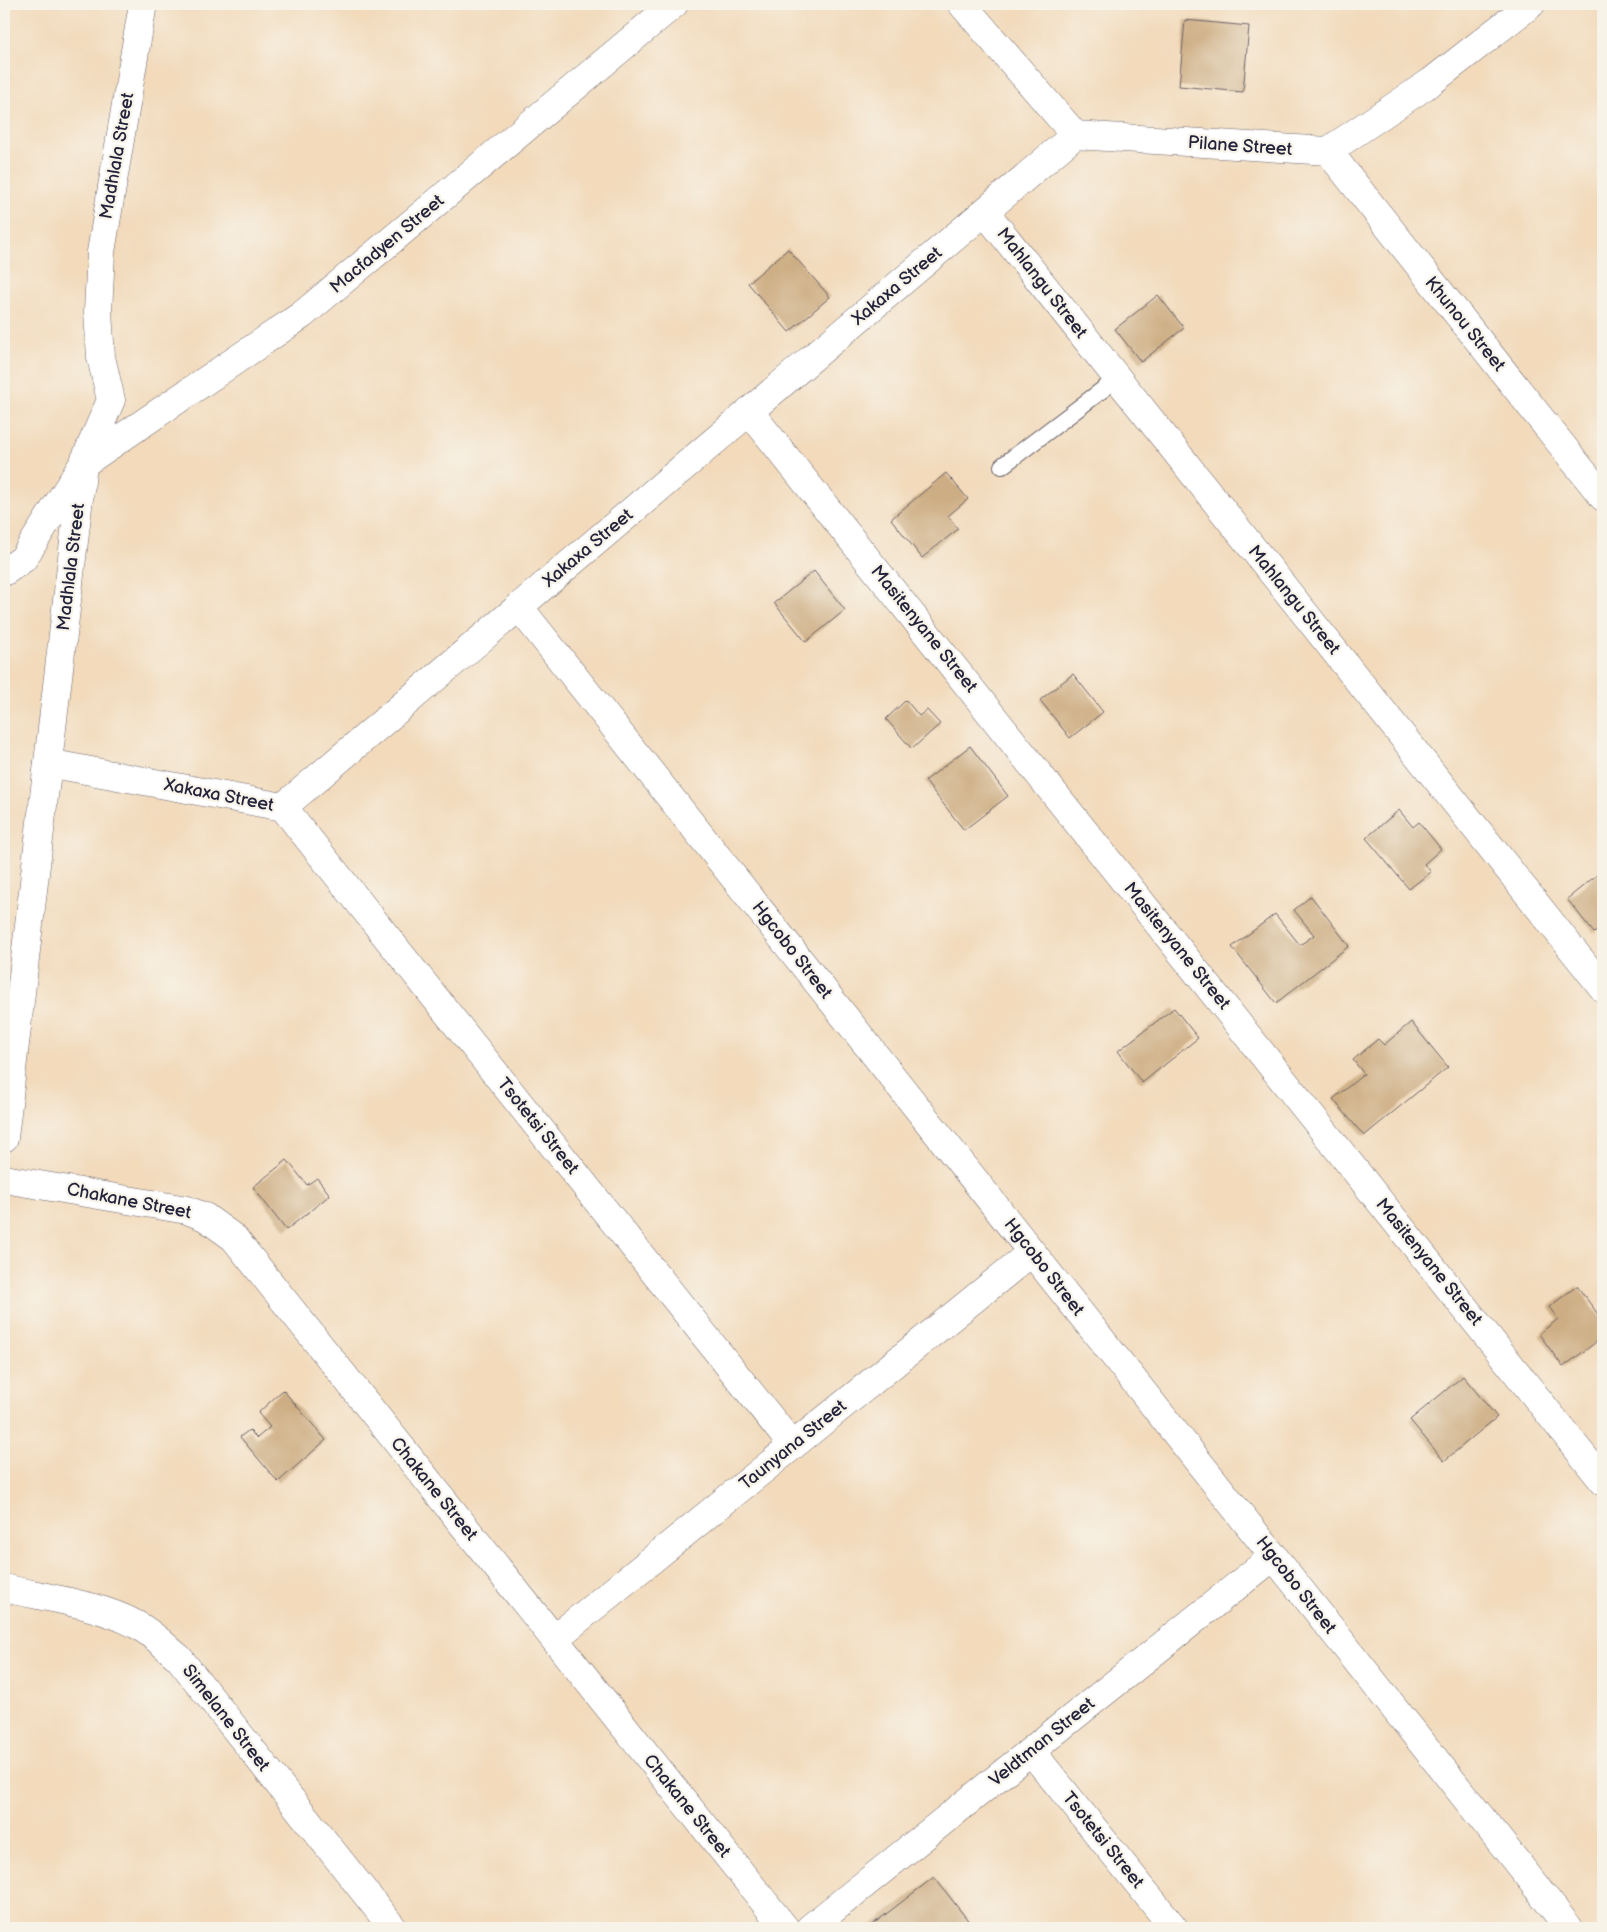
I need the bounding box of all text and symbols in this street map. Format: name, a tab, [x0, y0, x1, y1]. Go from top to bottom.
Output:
street label: Madhlala Street	[96, 91, 139, 221]
street label: Pilane Street	[1187, 132, 1293, 160]
street label: Macfadyen Street	[326, 190, 449, 298]
street label: Mahlangu Street	[992, 224, 1092, 343]
street label: Xakaxa Street	[847, 242, 947, 330]
street label: Khunou Street	[1420, 272, 1510, 376]
street label: Madhlala Street	[53, 502, 89, 632]
street label: Xakaxa Street	[538, 504, 638, 592]
street label: Mahlangu Street	[1244, 541, 1345, 659]
street label: Masitenyane Street	[866, 561, 982, 697]
street label: Xakaxa Street	[162, 774, 276, 816]
street label: Masitenyane Street	[1119, 878, 1235, 1014]
street label: Hgcobo Street	[748, 897, 837, 1003]
street label: Tsotetsi Street	[493, 1074, 584, 1179]
street label: Chakane Street	[65, 1179, 193, 1223]
street label: Masitenyane Street	[1371, 1194, 1487, 1330]
street label: Hgcobo Street	[1000, 1214, 1089, 1320]
street label: Taunyana Street	[735, 1395, 851, 1495]
street label: Chakane Street	[386, 1433, 482, 1545]
street label: Hgcobo Street	[1252, 1532, 1341, 1638]
street label: Simelane Street	[178, 1661, 274, 1776]
street label: Veldtman Street	[985, 1693, 1099, 1791]
street label: Chakane Street	[639, 1750, 735, 1862]
street label: Tsotetsi Street	[1058, 1788, 1149, 1893]

